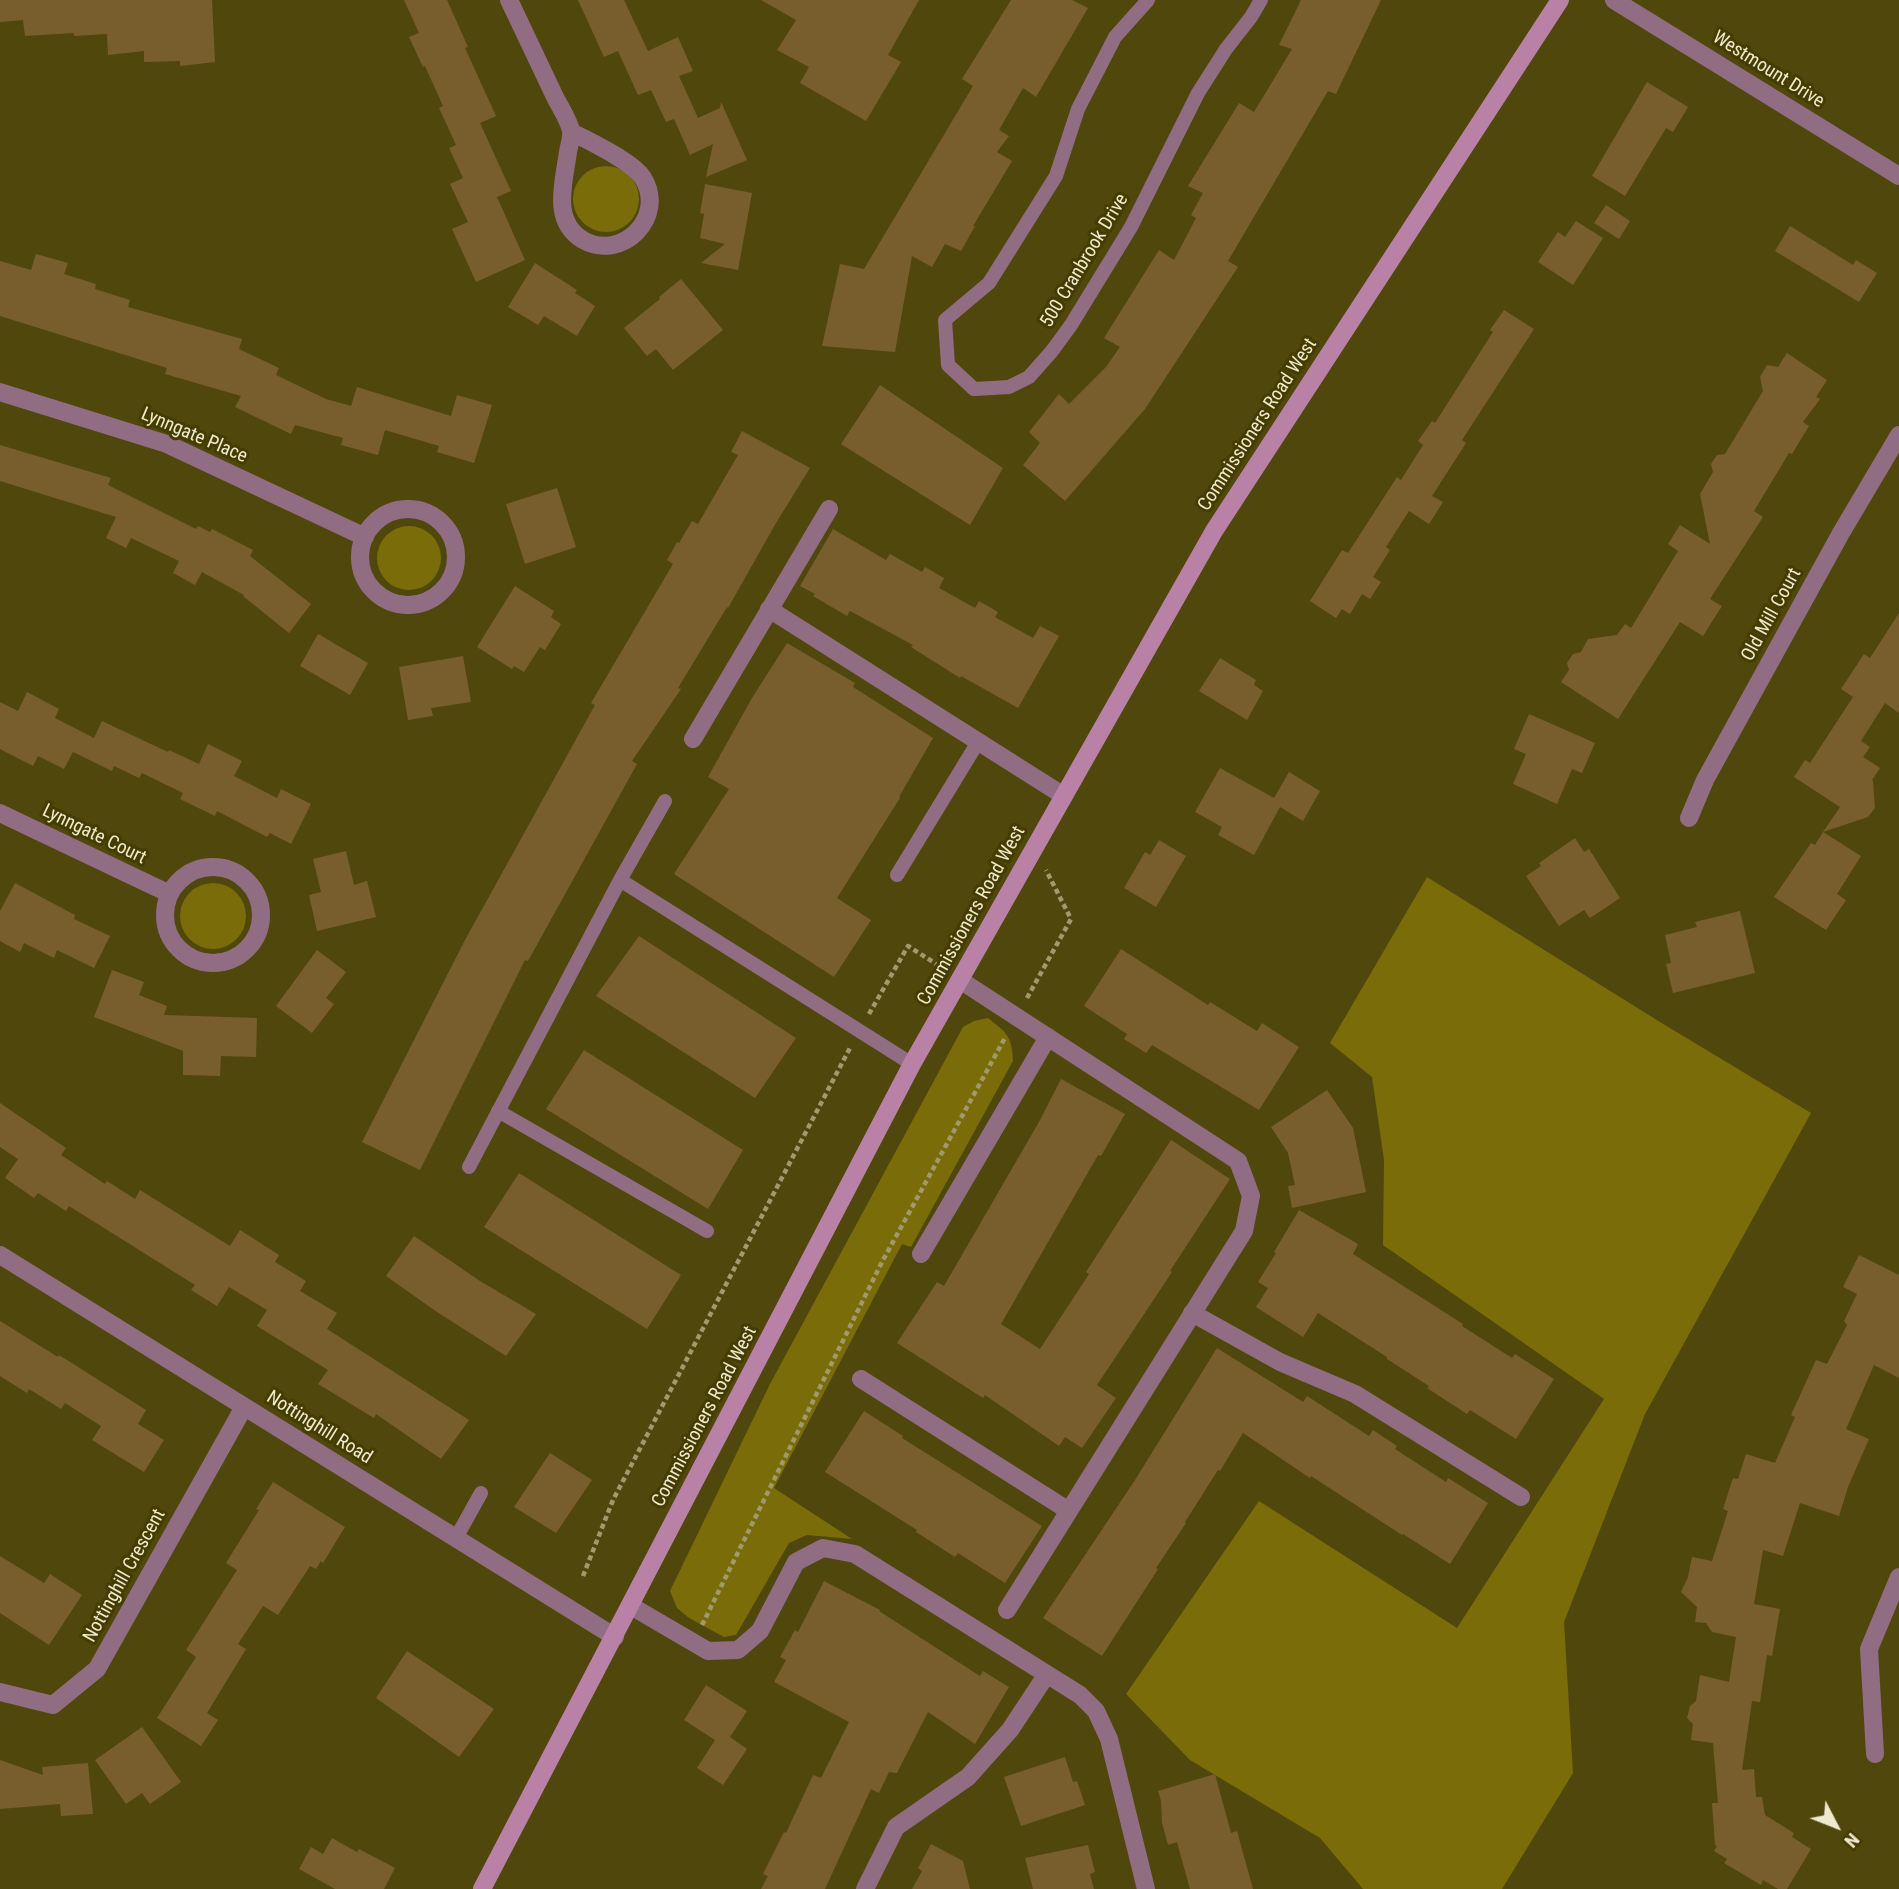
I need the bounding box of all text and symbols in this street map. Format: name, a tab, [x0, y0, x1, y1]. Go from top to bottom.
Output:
street label: Westmount Drive	[1708, 27, 1828, 113]
street label: 500 Cranbrook Drive	[1036, 190, 1134, 332]
street label: Commissioners Road West	[1194, 334, 1322, 516]
street label: Lynngate Place	[137, 403, 251, 469]
street label: Old Mill Court	[1737, 565, 1807, 665]
street label: Lynngate Court	[38, 800, 150, 870]
street label: Commissioners Road West	[913, 822, 1031, 1010]
street label: Commissioners Road West	[648, 1323, 762, 1511]
street label: Nottinghill Road	[262, 1386, 376, 1470]
street label: Nottinghill Crescent	[79, 1506, 171, 1646]
north arrow	[1801, 1791, 1871, 1861]
text: N	[1840, 1828, 1864, 1852]

